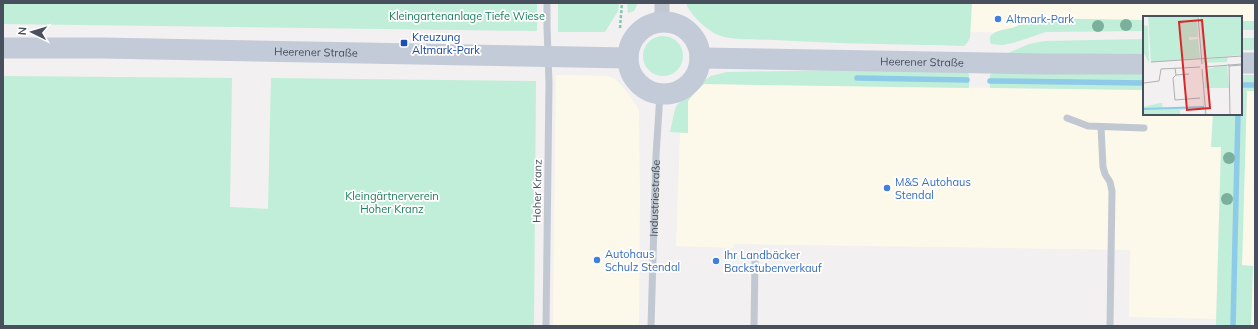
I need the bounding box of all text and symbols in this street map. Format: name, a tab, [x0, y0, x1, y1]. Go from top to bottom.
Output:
park label: Kleingartenanlage Tiefe Wiese	[389, 9, 545, 23]
north arrow	[12, 12, 52, 52]
place label: Altmark-Park	[1006, 12, 1074, 26]
marker: Altmark-Park	[993, 14, 1003, 24]
inset map	[1143, 16, 1242, 115]
text: N	[15, 26, 29, 36]
place label: Kreuzung Altmark-Park	[412, 30, 480, 57]
marker: Kreuzung Altmark-Park	[399, 38, 409, 48]
street label: Heerener Straße	[274, 44, 358, 60]
street label: Heerener Straße	[880, 54, 964, 70]
street label: Hoher Kranz	[529, 159, 545, 223]
street label: Industriestraße	[647, 159, 663, 237]
place label: M&S Autohaus Stendal	[895, 175, 971, 202]
marker: M&S Autohaus Stendal	[882, 183, 892, 193]
park label: Kleingärtnerverein Hoher Kranz	[345, 189, 439, 216]
place label: Autohaus Schulz Stendal	[605, 247, 680, 274]
place label: Ihr Landbäcker Backstubenverkauf	[724, 248, 822, 275]
marker: Autohaus Schulz Stendal	[592, 255, 602, 265]
marker: Ihr Landbäcker Backstubenverkauf	[711, 256, 721, 266]

